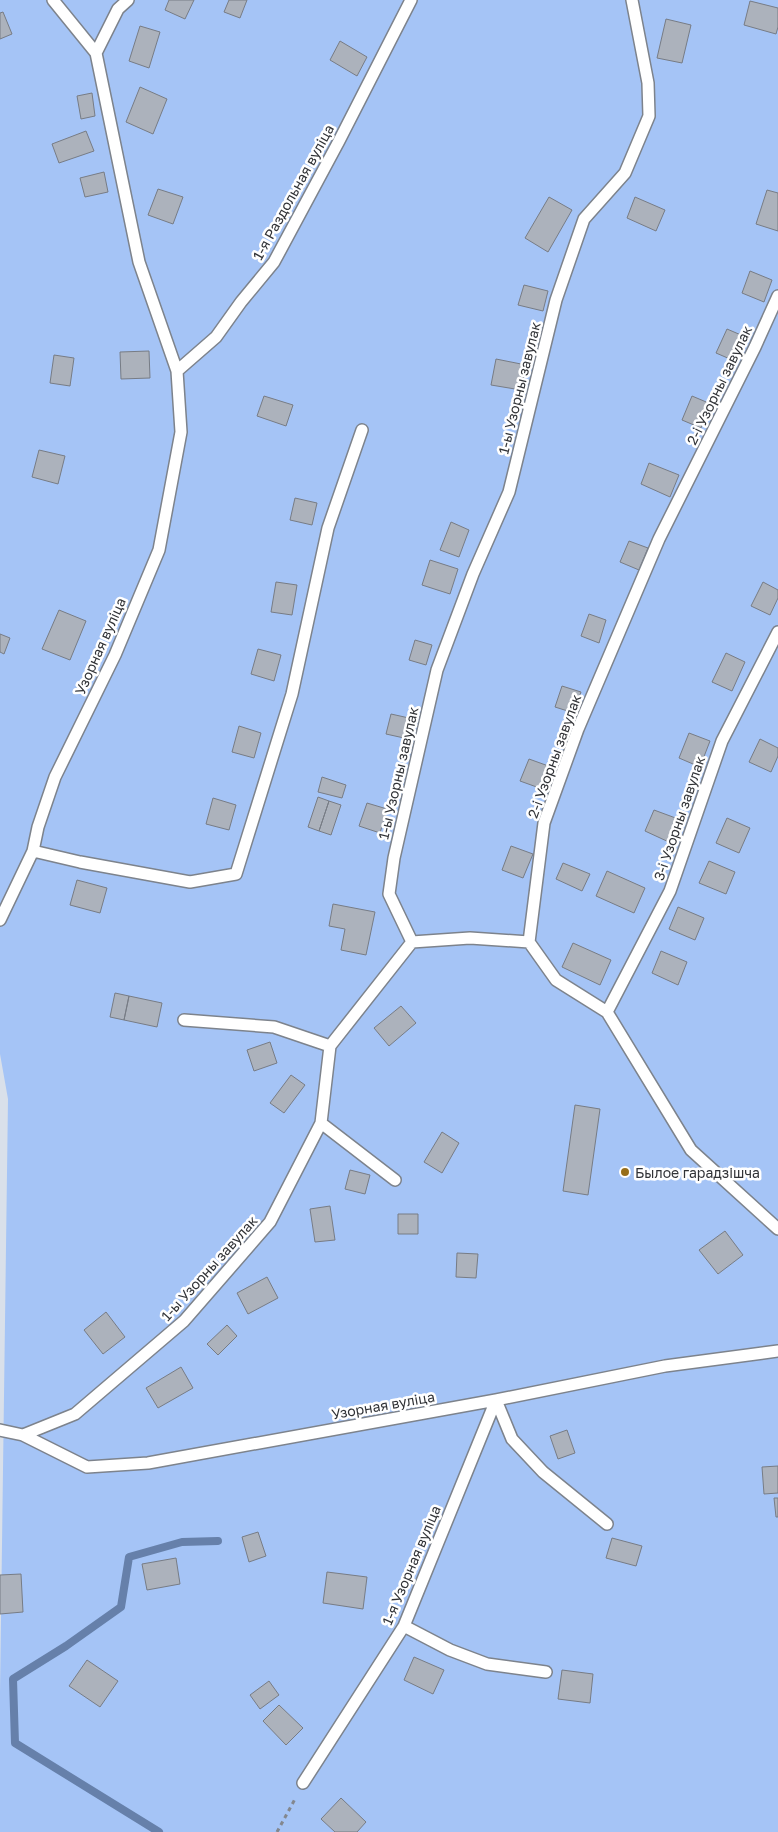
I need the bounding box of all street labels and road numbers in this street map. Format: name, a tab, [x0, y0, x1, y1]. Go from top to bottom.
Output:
street label: 1-я Раздольная вуліца	[249, 121, 337, 263]
street label: 1-ы Узорны завулак	[494, 320, 544, 456]
street label: 2-і Узорны завулак	[683, 323, 755, 447]
street label: Узорная вуліца	[71, 595, 129, 697]
street label: 2-і Узорны завулак	[524, 692, 584, 820]
street label: 1-ы Узорны завулак	[374, 705, 422, 841]
street label: 3-і Узорны завулак	[650, 754, 708, 882]
street label: 1-ы Узорны завулак	[157, 1212, 261, 1324]
street label: Узорная вуліца	[330, 1388, 436, 1422]
street label: 1-я Узорная вуліца	[378, 1503, 444, 1627]

